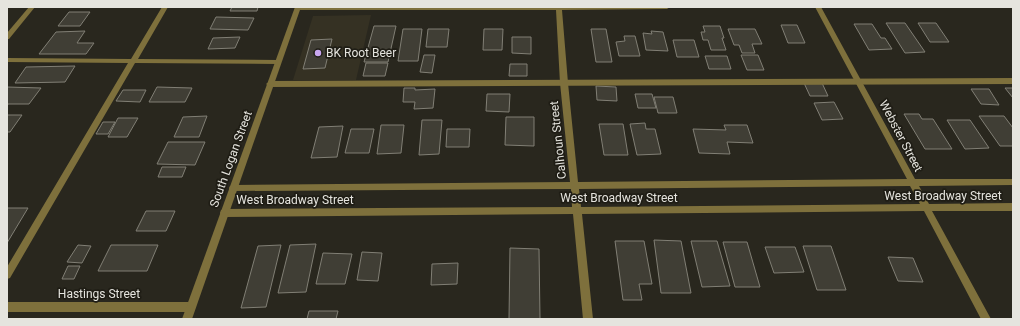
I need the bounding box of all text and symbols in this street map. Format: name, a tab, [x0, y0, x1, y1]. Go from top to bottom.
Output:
place label: BK Root Beer	[326, 46, 396, 60]
marker: BK Root Beer	[313, 48, 323, 58]
street label: Webster Street	[876, 98, 926, 174]
street label: Calhoun Street	[547, 100, 569, 180]
street label: South Logan Street	[207, 109, 255, 209]
street label: West Broadway Street	[884, 189, 1002, 203]
street label: West Broadway Street	[560, 191, 678, 205]
street label: West Broadway Street	[236, 193, 354, 207]
street label: Hastings Street	[58, 287, 140, 301]

